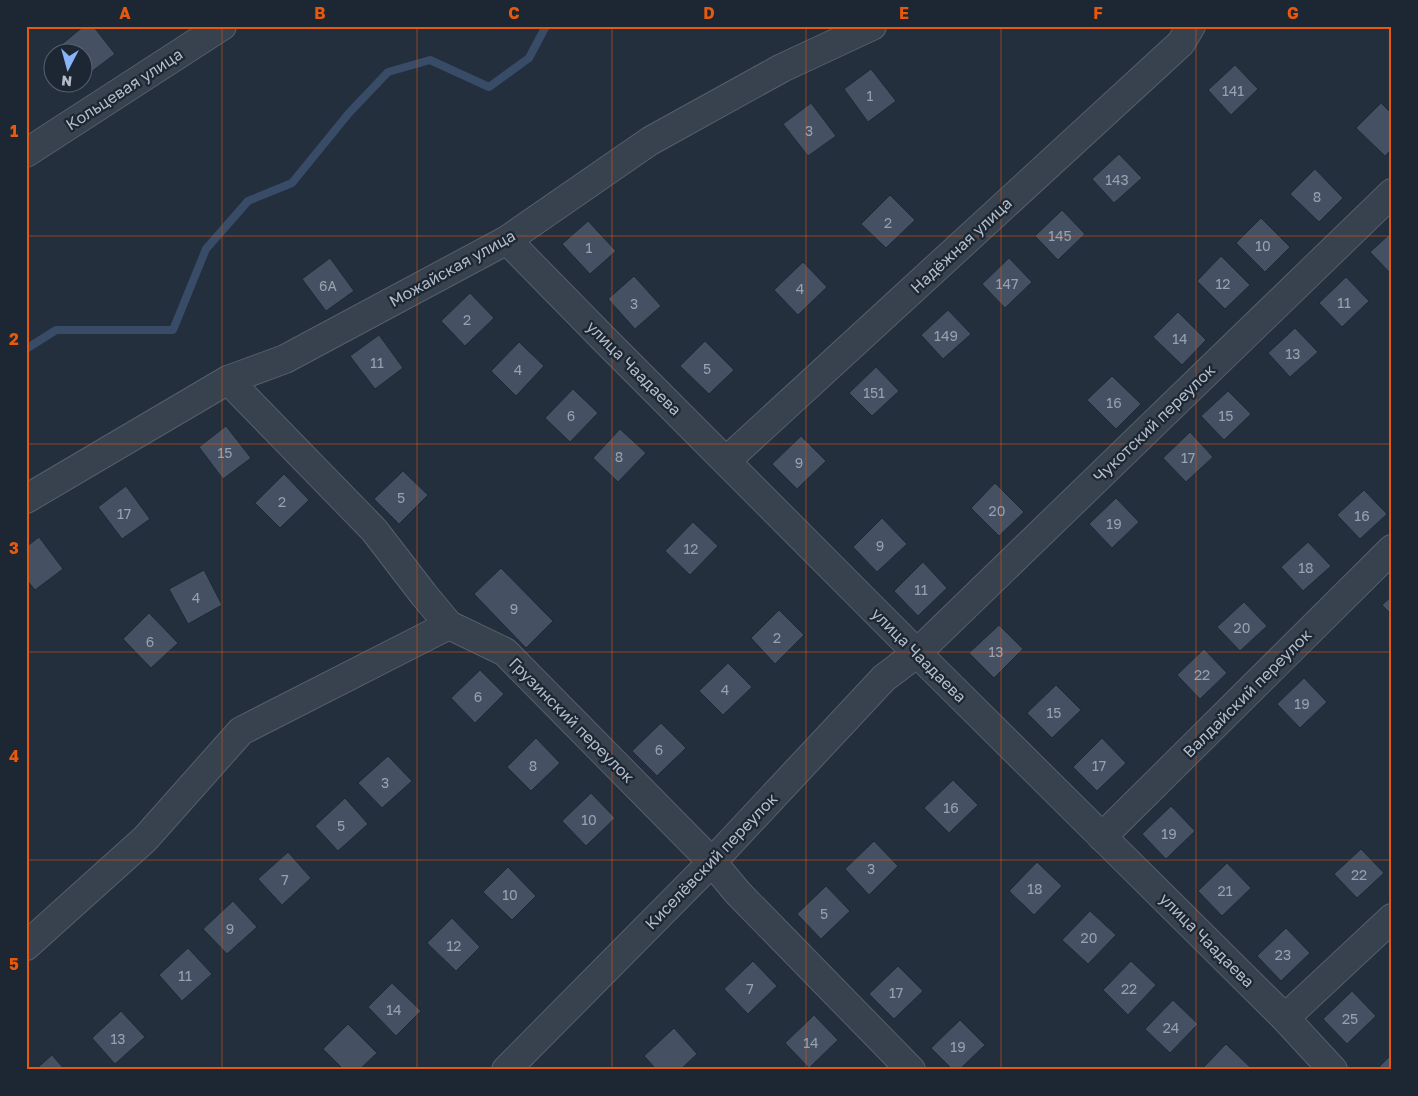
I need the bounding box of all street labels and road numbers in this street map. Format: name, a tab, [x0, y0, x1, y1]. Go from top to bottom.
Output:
street label: Кольцевая улица	[62, 44, 186, 134]
street label: Надёжная улица	[906, 193, 1016, 297]
street label: Можайская улица	[385, 225, 519, 311]
street label: улица Чаадаева	[582, 316, 686, 420]
street label: Чукотский переулок	[1089, 360, 1219, 486]
street label: улица Чаадаева	[867, 603, 971, 707]
street label: Валдайский переулок	[1179, 625, 1315, 761]
street label: Грузинский переулок	[505, 653, 639, 787]
street label: Киселёвский переулок	[640, 788, 782, 934]
street label: улица Чаадаева	[1155, 888, 1259, 992]

